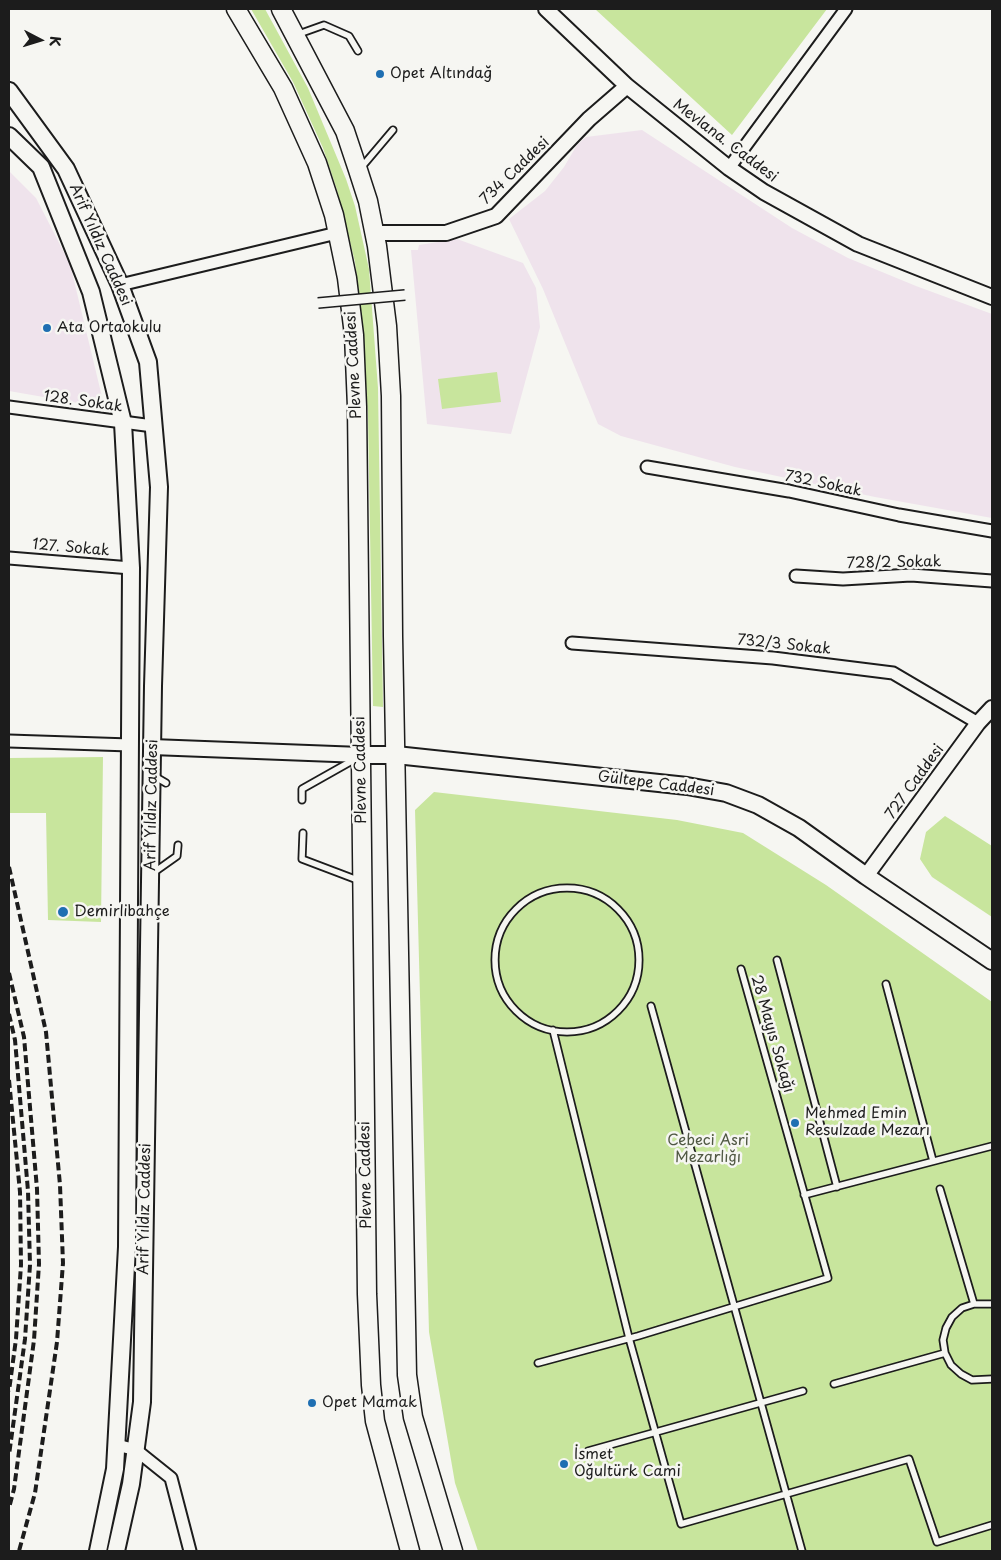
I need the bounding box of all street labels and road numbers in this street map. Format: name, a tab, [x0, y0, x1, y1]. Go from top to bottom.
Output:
street label: Mevlana. Caddesi	[669, 96, 781, 186]
street label: 734 Caddesi	[477, 134, 553, 208]
street label: Arif Yıldız Caddesi	[65, 181, 135, 309]
street label: Plevne Caddesi	[342, 311, 366, 419]
street label: 128. Sokak	[42, 388, 124, 416]
street label: 732 Sokak	[783, 467, 863, 501]
street label: 127. Sokak	[32, 536, 110, 560]
street label: 728/2 Sokak	[847, 553, 941, 573]
street label: 732/3 Sokak	[736, 631, 832, 659]
street label: Plevne Caddesi	[351, 716, 371, 824]
street label: Arif Yıldız Caddesi	[142, 739, 162, 871]
street label: 727 Caddesi	[882, 741, 948, 823]
street label: Gültepe Caddesi	[597, 768, 715, 800]
street label: 28 Mayıs Sokağı	[747, 973, 797, 1095]
street label: Plevne Caddesi	[356, 1121, 376, 1229]
street label: Arif Yıldız Caddesi	[135, 1143, 155, 1275]

